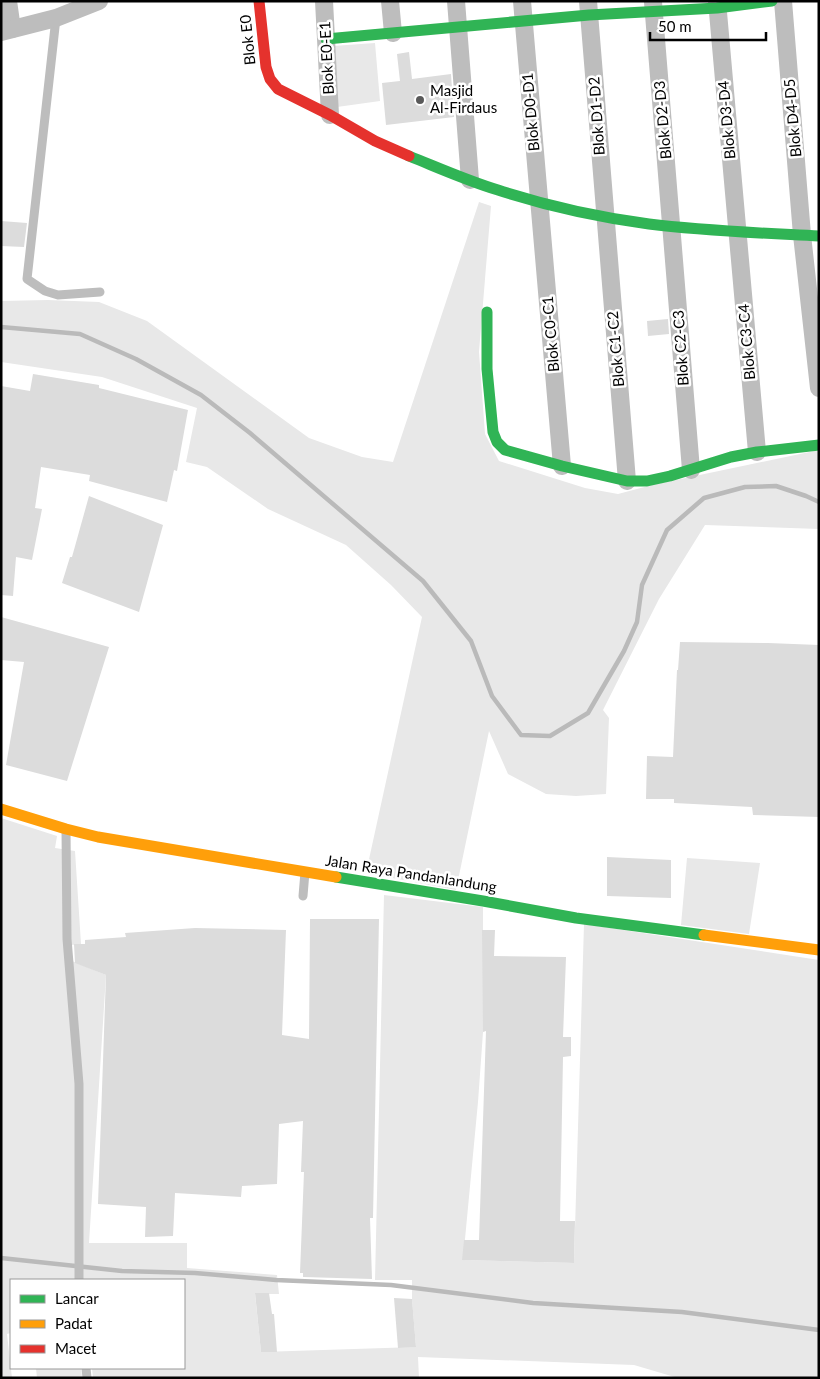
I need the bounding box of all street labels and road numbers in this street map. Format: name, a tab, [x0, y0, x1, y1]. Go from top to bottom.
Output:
street label: Blok E0	[235, 14, 259, 66]
street label: Blok E0-E1	[315, 21, 337, 95]
street label: Blok D0-D1	[518, 72, 542, 152]
street label: Blok D1-D2	[584, 76, 608, 156]
street label: Blok D4-D5	[780, 78, 804, 158]
street label: Blok D2-D3	[650, 80, 674, 160]
street label: Blok D3-D4	[714, 80, 738, 160]
street label: Blok C0-C1	[538, 295, 562, 373]
street label: Blok C3-C4	[734, 303, 758, 381]
street label: Blok C2-C3	[668, 309, 692, 387]
street label: Blok C1-C2	[603, 310, 627, 388]
street label: Jalan Raya Pandanlandung	[324, 851, 498, 895]

